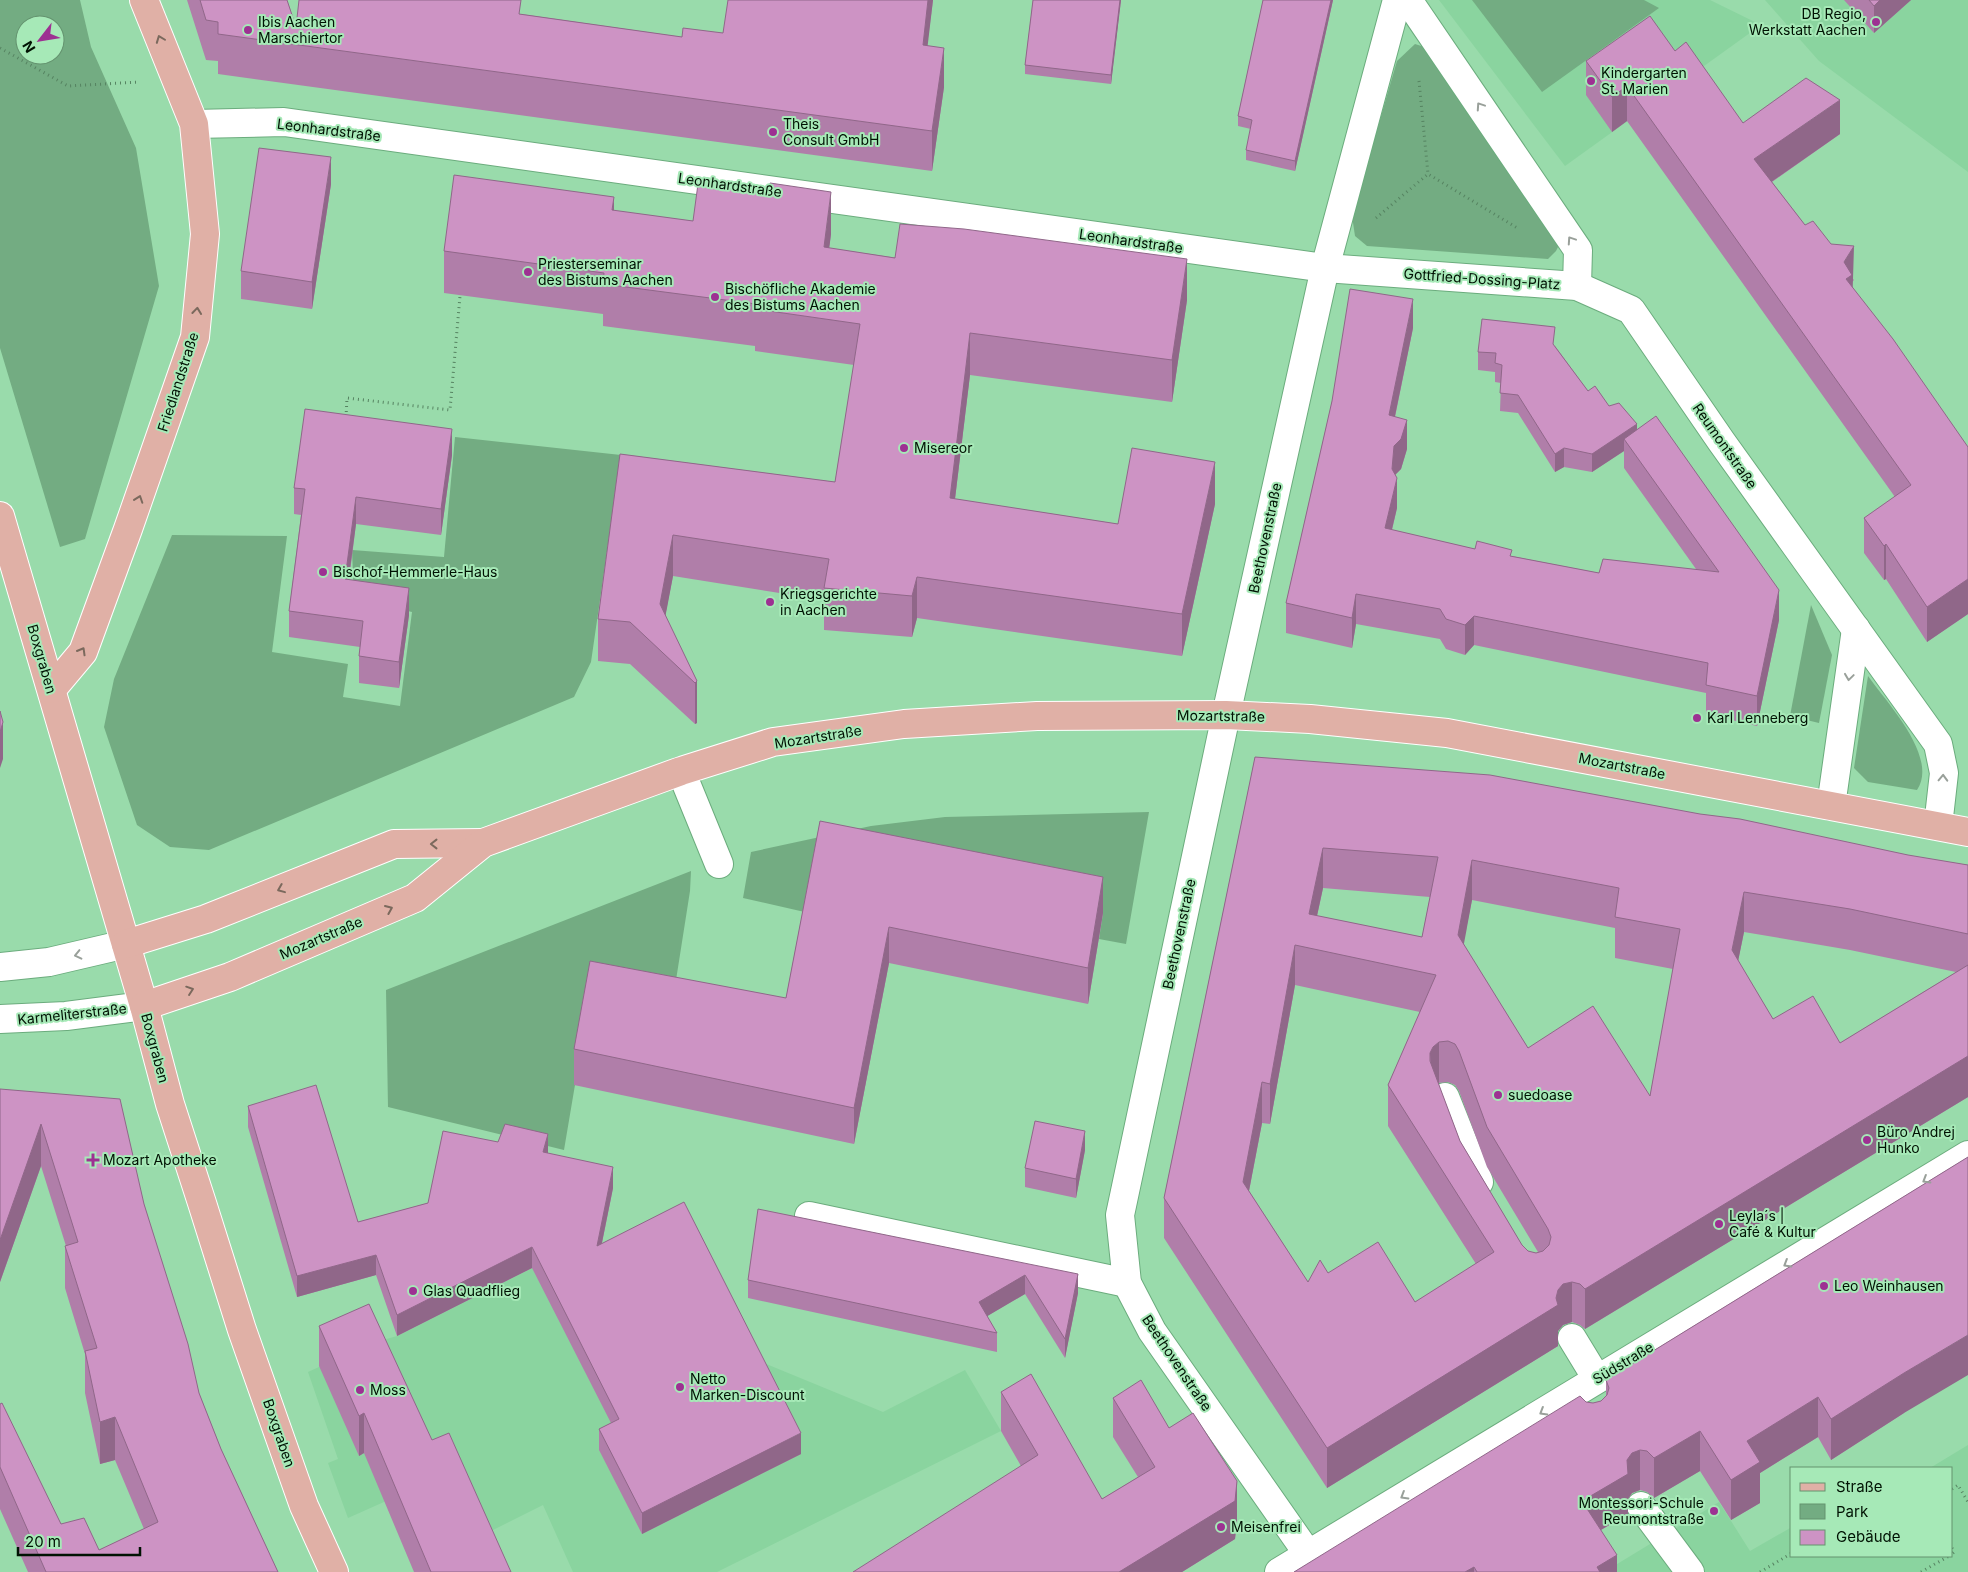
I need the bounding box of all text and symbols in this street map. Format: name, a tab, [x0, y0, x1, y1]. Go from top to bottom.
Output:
place label: DB Regio, Werkstatt Aachen	[1749, 5, 1866, 38]
place label: Ibis Aachen Marschiertor	[258, 13, 343, 46]
north arrow	[15, 15, 65, 65]
marker: DB Regio, Werkstatt Aachen	[1870, 16, 1882, 28]
marker: Ibis Aachen Marschiertor	[242, 24, 254, 36]
one-way arrow	[156, 35, 166, 44]
text: N	[18, 38, 38, 56]
place label: Kindergarten St. Marien	[1601, 64, 1687, 97]
marker: Kindergarten St. Marien	[1585, 75, 1597, 87]
one-way arrow	[1477, 102, 1486, 111]
street label: Leonhardstraße	[276, 115, 382, 144]
place label: Theis Consult GmbH	[783, 115, 879, 148]
marker: Theis Consult GmbH	[767, 126, 779, 138]
street label: Leonhardstraße	[677, 169, 783, 200]
street label: Leonhardstraße	[1078, 225, 1184, 256]
one-way arrow	[1568, 236, 1577, 246]
place label: Priesterseminar des Bistums Aachen	[538, 255, 673, 288]
street label: Gottfried-Dossing-Platz	[1403, 265, 1561, 292]
marker: Priesterseminar des Bistums Aachen	[522, 266, 534, 278]
place label: Bischöfliche Akademie des Bistums Aachen	[725, 280, 876, 313]
marker: Bischöfliche Akademie des Bistums Aachen	[709, 291, 721, 303]
one-way arrow	[191, 307, 202, 315]
street label: Friedlandstraße	[153, 330, 202, 434]
street label: Reumontstraße	[1690, 400, 1761, 492]
place label: Misereor	[914, 439, 972, 456]
marker: Misereor	[898, 442, 910, 454]
street label: Beethovenstraße	[1245, 481, 1285, 595]
one-way arrow	[133, 496, 143, 504]
place label: Bischof-Hemmerle-Haus	[333, 563, 498, 580]
marker: Bischof-Hemmerle-Haus	[317, 566, 329, 578]
place label: Kriegsgerichte in Aachen	[780, 585, 877, 618]
marker: Kriegsgerichte in Aachen	[764, 596, 776, 608]
street label: Boxgraben	[24, 622, 60, 695]
one-way arrow	[75, 648, 85, 657]
one-way arrow	[1844, 674, 1855, 682]
street label: Mozartstraße	[1177, 706, 1265, 725]
place label: Karl Lenneberg	[1707, 709, 1808, 726]
marker: Karl Lenneberg	[1691, 712, 1703, 724]
street label: Mozartstraße	[773, 721, 863, 752]
street label: Mozartstraße	[1577, 749, 1667, 782]
one-way arrow	[1938, 774, 1948, 782]
one-way arrow	[430, 839, 438, 849]
street label: Beethovenstraße	[1159, 877, 1199, 991]
one-way arrow	[277, 883, 286, 894]
one-way arrow	[384, 905, 393, 915]
street label: Mozartstraße	[277, 912, 365, 963]
one-way arrow	[74, 949, 83, 960]
one-way arrow	[185, 986, 194, 996]
street label: Karmeliterstraße	[16, 999, 127, 1028]
street label: Boxgraben	[138, 1011, 173, 1085]
place label: suedoase	[1508, 1086, 1572, 1103]
marker: suedoase	[1492, 1089, 1504, 1101]
place label: Büro Andrej Hunko	[1877, 1123, 1955, 1156]
marker: Büro Andrej Hunko	[1861, 1134, 1873, 1146]
place label: Mozart Apotheke	[103, 1151, 217, 1168]
marker: Mozart Apotheke	[87, 1154, 99, 1166]
one-way arrow	[1923, 1174, 1932, 1184]
place label: Leyla´s | Café & Kultur	[1729, 1207, 1816, 1240]
marker: Leyla´s | Café & Kultur	[1713, 1218, 1725, 1230]
one-way arrow	[1784, 1258, 1793, 1268]
place label: Leo Weinhausen	[1834, 1277, 1944, 1294]
marker: Leo Weinhausen	[1818, 1280, 1830, 1292]
place label: Glas Quadflieg	[423, 1282, 520, 1299]
marker: Glas Quadflieg	[407, 1285, 419, 1297]
street label: Beethovenstraße	[1139, 1311, 1216, 1414]
street label: Südstraße	[1589, 1338, 1656, 1387]
place label: Netto Marken-Discount	[690, 1370, 805, 1403]
place label: Moss	[370, 1381, 406, 1398]
marker: Netto Marken-Discount	[674, 1381, 686, 1393]
marker: Moss	[354, 1384, 366, 1396]
street label: Boxgraben	[260, 1396, 299, 1469]
one-way arrow	[1540, 1405, 1549, 1415]
legend	[1790, 1467, 1953, 1557]
text: Straße	[1836, 1477, 1883, 1496]
one-way arrow	[1401, 1490, 1410, 1500]
place label: Montessori-Schule Reumontstraße	[1578, 1494, 1704, 1527]
text: Park	[1836, 1502, 1869, 1521]
marker: Montessori-Schule Reumontstraße	[1708, 1505, 1720, 1517]
place label: Meisenfrei	[1231, 1518, 1301, 1535]
marker: Meisenfrei	[1215, 1521, 1227, 1533]
scale bar	[18, 1524, 140, 1556]
text: Gebäude	[1836, 1527, 1901, 1546]
text: 20 m	[25, 1532, 61, 1551]

